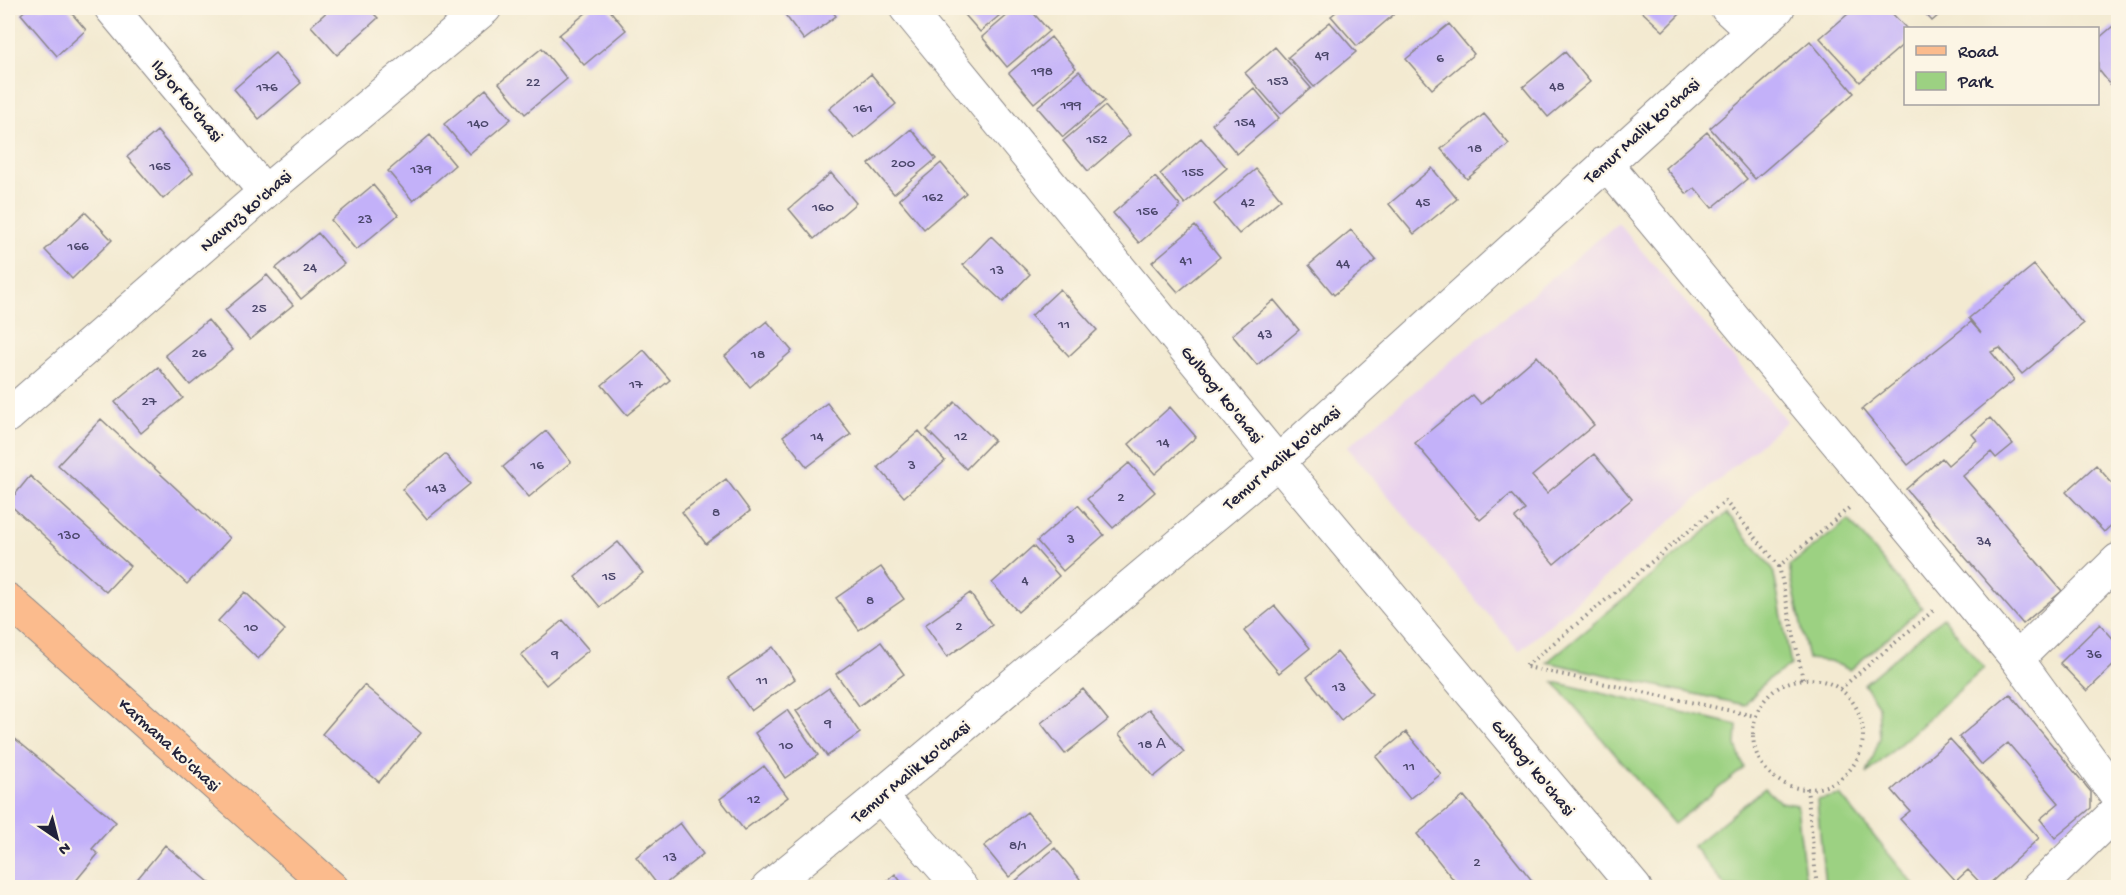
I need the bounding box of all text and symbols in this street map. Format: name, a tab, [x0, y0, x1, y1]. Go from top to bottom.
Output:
legend	[1904, 27, 2099, 105]
text: Road	[1958, 43, 1999, 64]
house number: 49	[1315, 47, 1330, 65]
house number: 6	[1436, 50, 1444, 68]
street label: Ilg'or ko'chasi	[145, 56, 227, 147]
house number: 198	[1030, 63, 1053, 81]
house number: 153	[1266, 73, 1289, 91]
text: Park	[1957, 73, 1994, 94]
house number: 22	[526, 74, 540, 92]
street label: Temur Malik ko'chasi	[1580, 74, 1705, 190]
house number: 48	[1549, 78, 1565, 96]
house number: 176	[255, 79, 278, 97]
house number: 199	[1059, 97, 1082, 115]
house number: 161	[852, 100, 873, 118]
house number: 154	[1233, 114, 1256, 132]
house number: 140	[466, 115, 489, 133]
house number: 152	[1085, 131, 1108, 149]
house number: 18	[1467, 140, 1482, 158]
house number: 200	[891, 155, 916, 173]
house number: 165	[148, 158, 171, 176]
house number: 139	[409, 161, 432, 179]
house number: 155	[1181, 164, 1204, 182]
street label: Navruz ko'chasi	[196, 166, 297, 258]
house number: 162	[921, 189, 944, 207]
house number: 42	[1241, 194, 1255, 212]
house number: 45	[1416, 194, 1431, 212]
house number: 160	[811, 199, 835, 217]
house number: 156	[1135, 203, 1158, 221]
house number: 23	[357, 211, 373, 229]
house number: 166	[66, 238, 89, 256]
house number: 41	[1179, 252, 1193, 270]
house number: 44	[1336, 255, 1350, 273]
house number: 24	[303, 259, 317, 277]
house number: 13	[989, 262, 1004, 280]
house number: 25	[251, 300, 267, 318]
house number: 11	[1057, 316, 1070, 334]
house number: 43	[1258, 326, 1273, 344]
street label: Gulbog' ko'chasi	[1175, 342, 1267, 449]
house number: 26	[192, 345, 207, 363]
house number: 18	[750, 346, 765, 364]
house number: 17	[628, 376, 644, 394]
house number: 27	[141, 393, 158, 411]
street label: Temur Malik ko'chasi	[1219, 402, 1346, 516]
house number: 14	[809, 428, 824, 446]
house number: 12	[953, 428, 968, 446]
house number: 14	[1155, 434, 1170, 452]
house number: 16	[529, 457, 544, 475]
house number: 3	[907, 457, 916, 475]
house number: 143	[425, 480, 447, 498]
house number: 2	[1117, 489, 1125, 507]
house number: 8	[712, 504, 720, 522]
house number: 130	[57, 527, 81, 545]
house number: 3	[1066, 531, 1075, 549]
house number: 34	[1976, 533, 1991, 551]
house number: 15	[601, 568, 616, 586]
house number: 4	[1021, 572, 1029, 590]
house number: 8	[866, 592, 874, 610]
house number: 2	[955, 618, 963, 636]
house number: 10	[243, 619, 259, 637]
house number: 9	[550, 646, 559, 664]
house number: 36	[2085, 646, 2102, 664]
house number: 11	[755, 672, 768, 690]
house number: 13	[1331, 679, 1346, 697]
street label: Karmana ko'chasi	[113, 695, 224, 797]
house number: 9	[823, 715, 832, 733]
street label: Gulbog' ko'chasi	[1485, 716, 1579, 821]
street label: Temur Malik ko'chasi	[847, 717, 975, 829]
house number: 18 А	[1137, 736, 1166, 754]
house number: 10	[778, 737, 794, 755]
house number: 11	[1402, 758, 1415, 776]
house number: 12	[746, 791, 761, 809]
north arrow	[27, 808, 87, 868]
text: N	[53, 837, 73, 859]
house number: 8/1	[1009, 837, 1027, 855]
house number: 13	[662, 849, 677, 867]
house number: 2	[1473, 854, 1481, 872]

